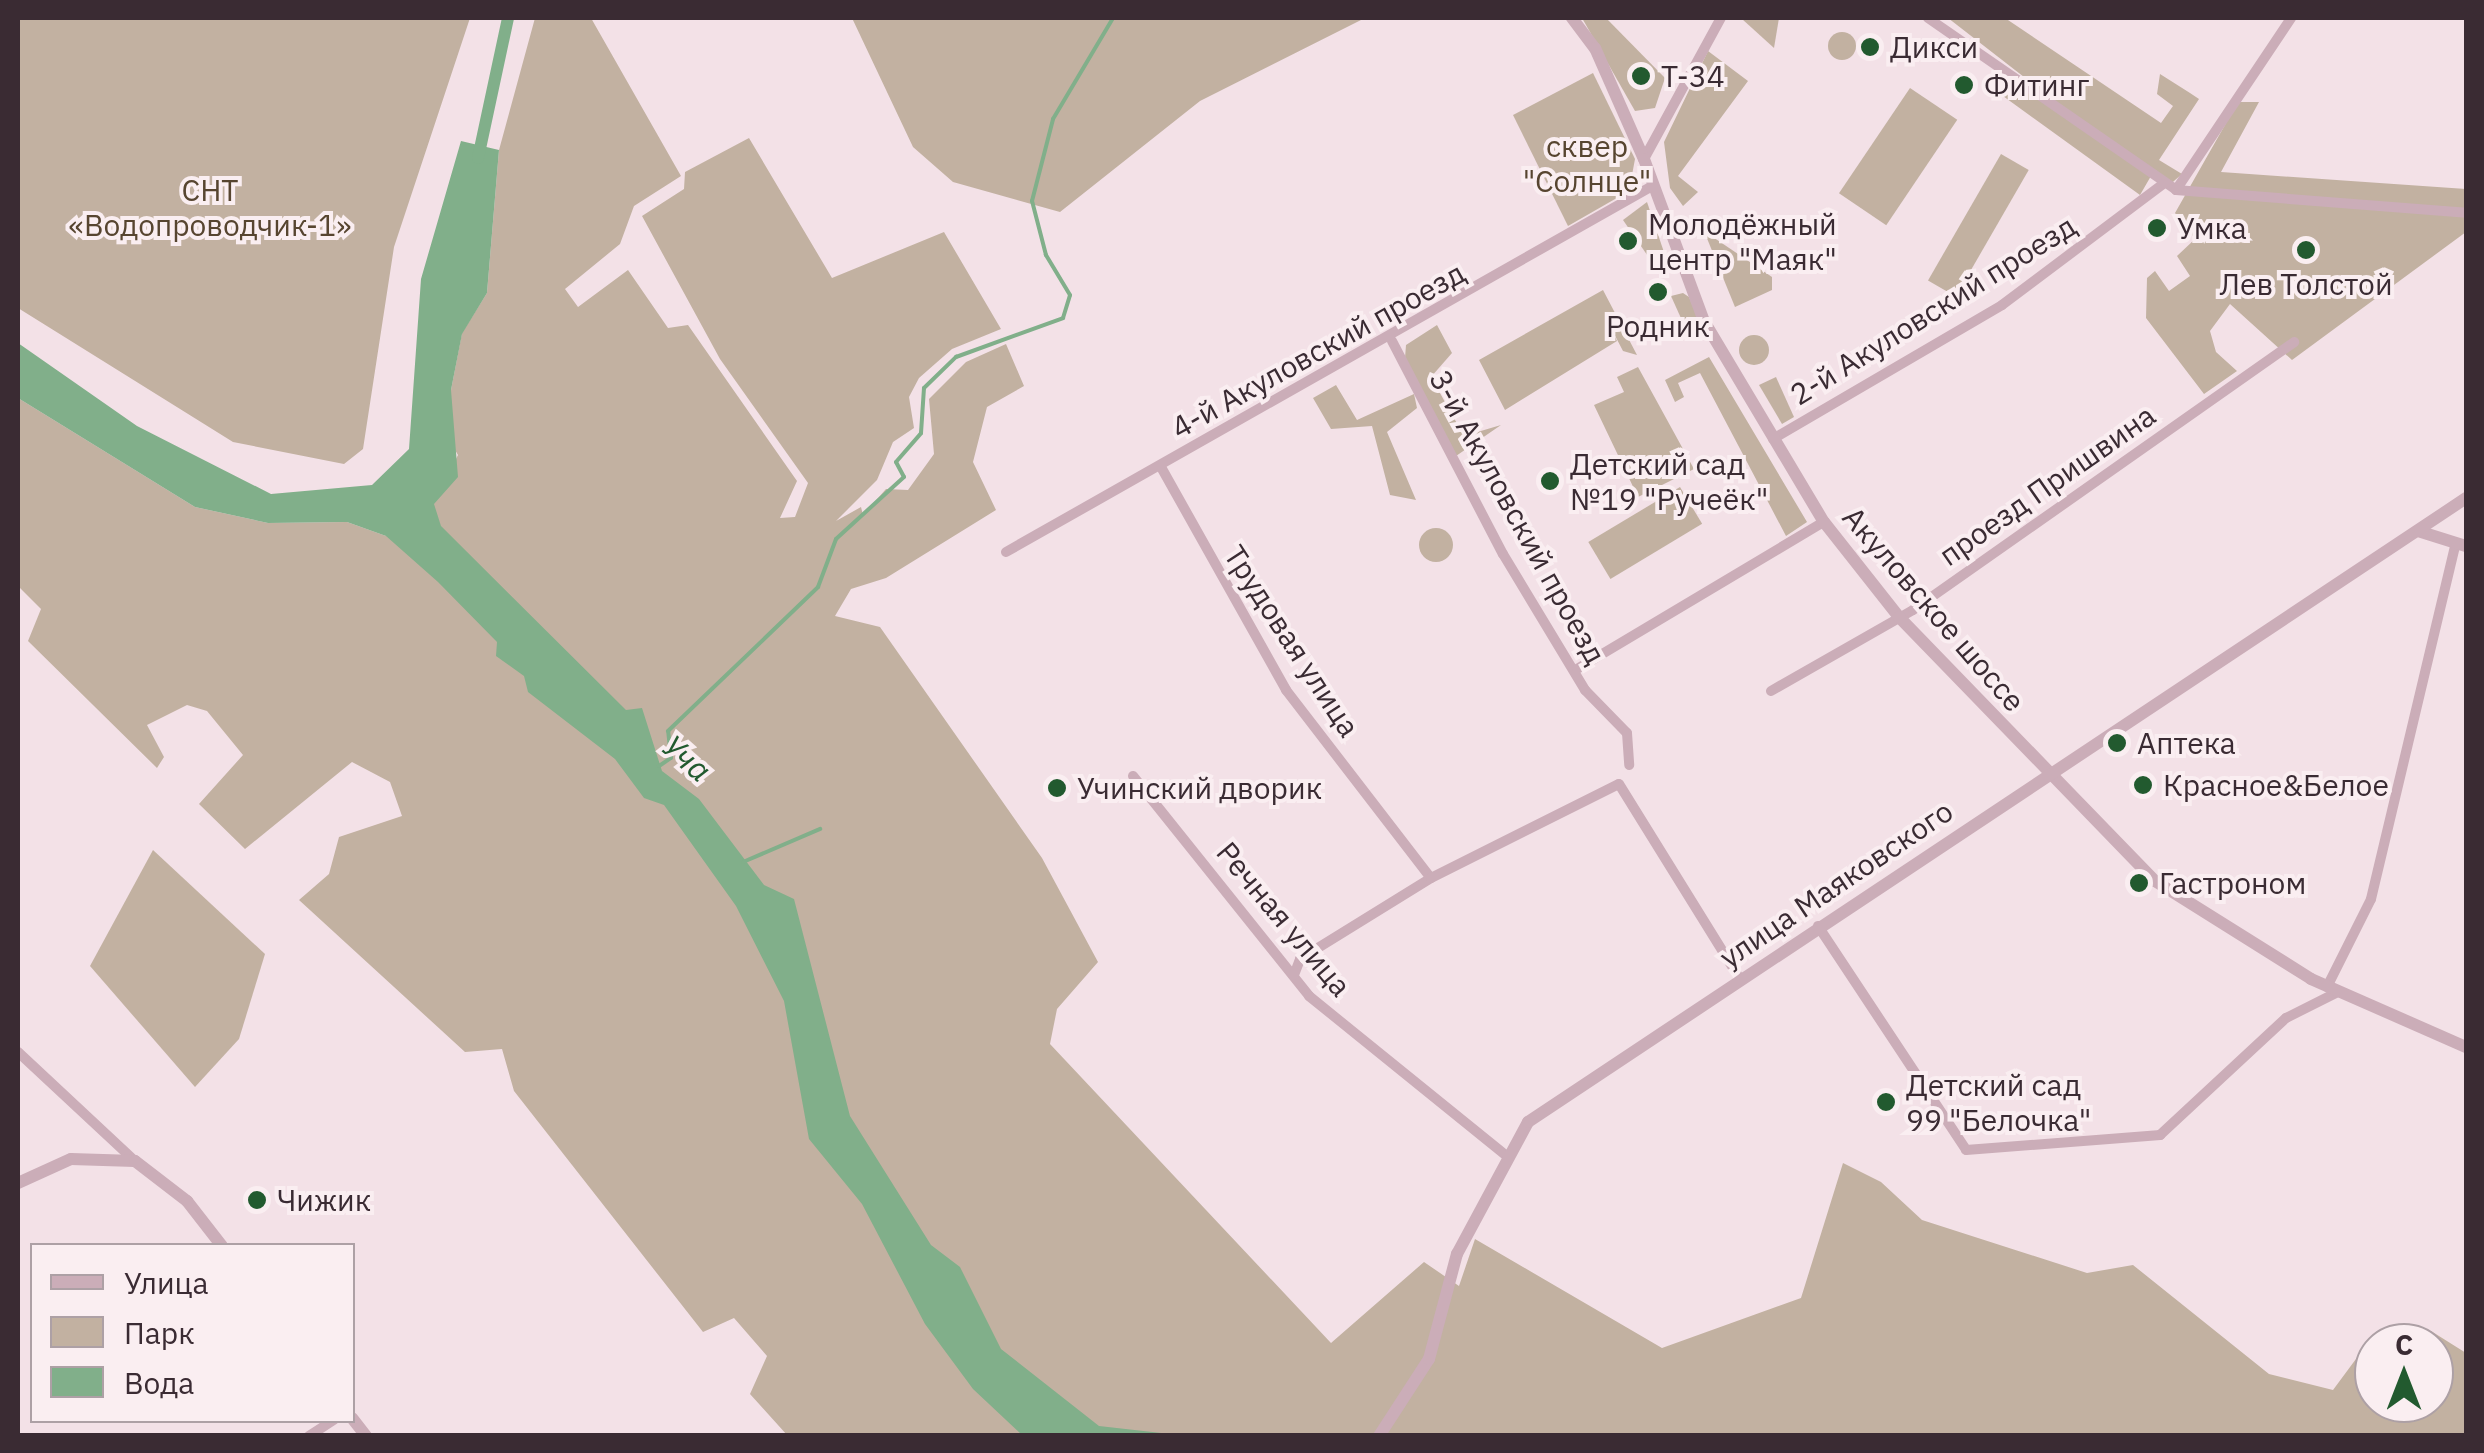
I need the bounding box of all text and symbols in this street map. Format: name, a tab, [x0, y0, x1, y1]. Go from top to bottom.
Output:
place label: Дикси	[1890, 29, 1978, 65]
marker: Дикси	[1859, 36, 1881, 58]
place label: Т-34	[1661, 58, 1725, 94]
marker: Т-34	[1630, 65, 1652, 87]
place label: Фитинг	[1984, 67, 2089, 103]
marker: Фитинг	[1953, 74, 1975, 96]
park label: сквер "Солнце"	[1523, 128, 1651, 198]
park label: СНТ «Водопроводчик-1»	[69, 172, 351, 242]
place label: Молодёжный центр "Маяк"	[1648, 206, 1837, 276]
street label: 2-й Акуловский проезд	[1783, 207, 2083, 413]
place label: Умка	[2177, 210, 2247, 246]
marker: Умка	[2146, 217, 2168, 239]
marker: Молодёжный центр "Маяк"	[1617, 230, 1639, 252]
marker: Лев Толстой	[2295, 239, 2317, 261]
street label: 4-й Акуловский проезд	[1165, 254, 1471, 446]
place label: Лев Толстой	[2219, 266, 2393, 302]
marker: Родник	[1647, 281, 1669, 303]
place label: Родник	[1606, 308, 1710, 344]
street label: 3-й Акуловский проезд	[1422, 364, 1614, 670]
street label: проезд Пришвина	[1932, 397, 2162, 573]
place label: Детский сад №19 "Ручеёк"	[1570, 446, 1768, 516]
marker: Детский сад №19 "Ручеёк"	[1539, 470, 1561, 492]
street label: Акуловское шоссе	[1835, 499, 2033, 719]
street label: Трудовая улица	[1217, 538, 1367, 744]
place label: Аптека	[2137, 725, 2236, 761]
water label: Уча	[655, 726, 719, 790]
marker: Аптека	[2106, 732, 2128, 754]
place label: Красное&Белое	[2163, 767, 2389, 803]
place label: Учинский дворик	[1077, 770, 1322, 806]
marker: Красное&Белое	[2132, 774, 2154, 796]
marker: Учинский дворик	[1046, 777, 1068, 799]
street label: улица Маяковского	[1713, 793, 1959, 975]
street label: Речная улица	[1209, 835, 1359, 1003]
place label: Гастроном	[2159, 865, 2306, 901]
marker: Гастроном	[2128, 872, 2150, 894]
place label: Детский сад 99 "Белочка"	[1906, 1067, 2091, 1138]
marker: Детский сад 99 "Белочка"	[1875, 1091, 1897, 1113]
place label: Чижик	[277, 1182, 371, 1218]
marker: Чижик	[246, 1189, 268, 1211]
legend	[30, 1243, 355, 1423]
text: Улица	[124, 1263, 209, 1302]
text: Парк	[124, 1313, 195, 1352]
north arrow	[2354, 1323, 2454, 1423]
text: С	[2395, 1326, 2413, 1363]
text: Вода	[124, 1363, 194, 1402]

